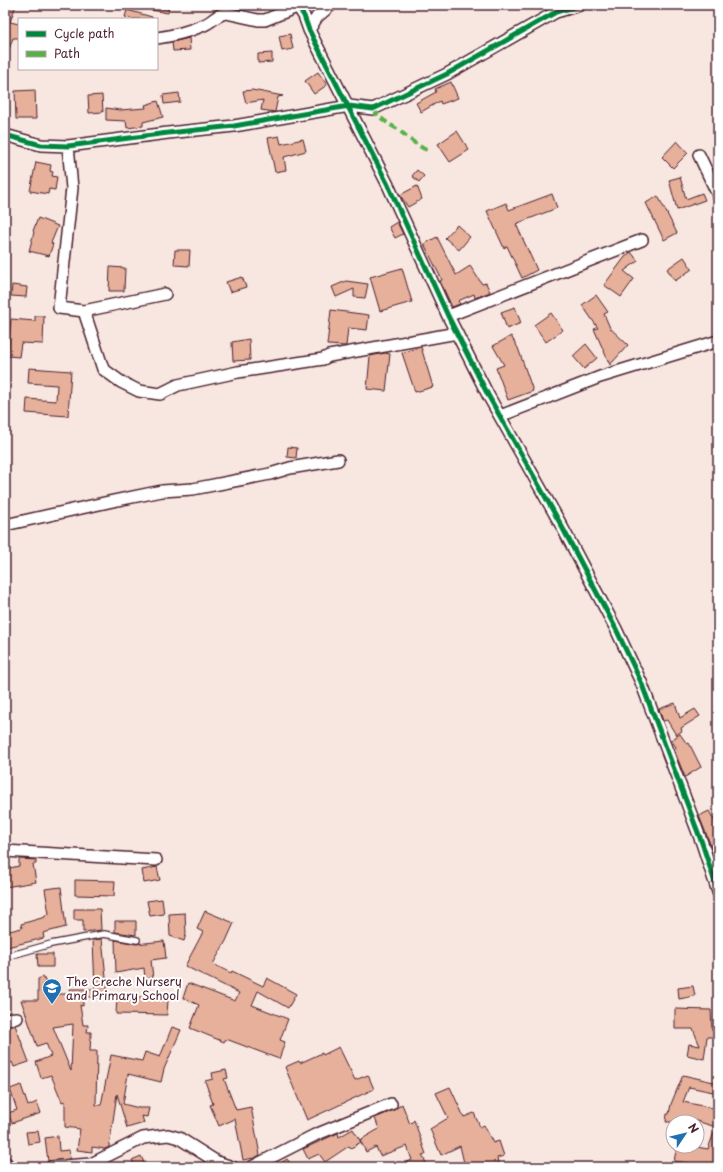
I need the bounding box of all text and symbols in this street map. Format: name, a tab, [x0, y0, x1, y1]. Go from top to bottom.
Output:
legend	[18, 18, 158, 70]
text: Cycle path	[54, 24, 115, 42]
text: Path	[54, 44, 80, 62]
place label: The Creche Nursery and Primary School	[66, 972, 182, 1004]
school or university icon: The Creche Nursery and Primary School	[41, 977, 63, 1005]
north arrow	[665, 1114, 705, 1154]
text: N	[684, 1120, 703, 1137]

